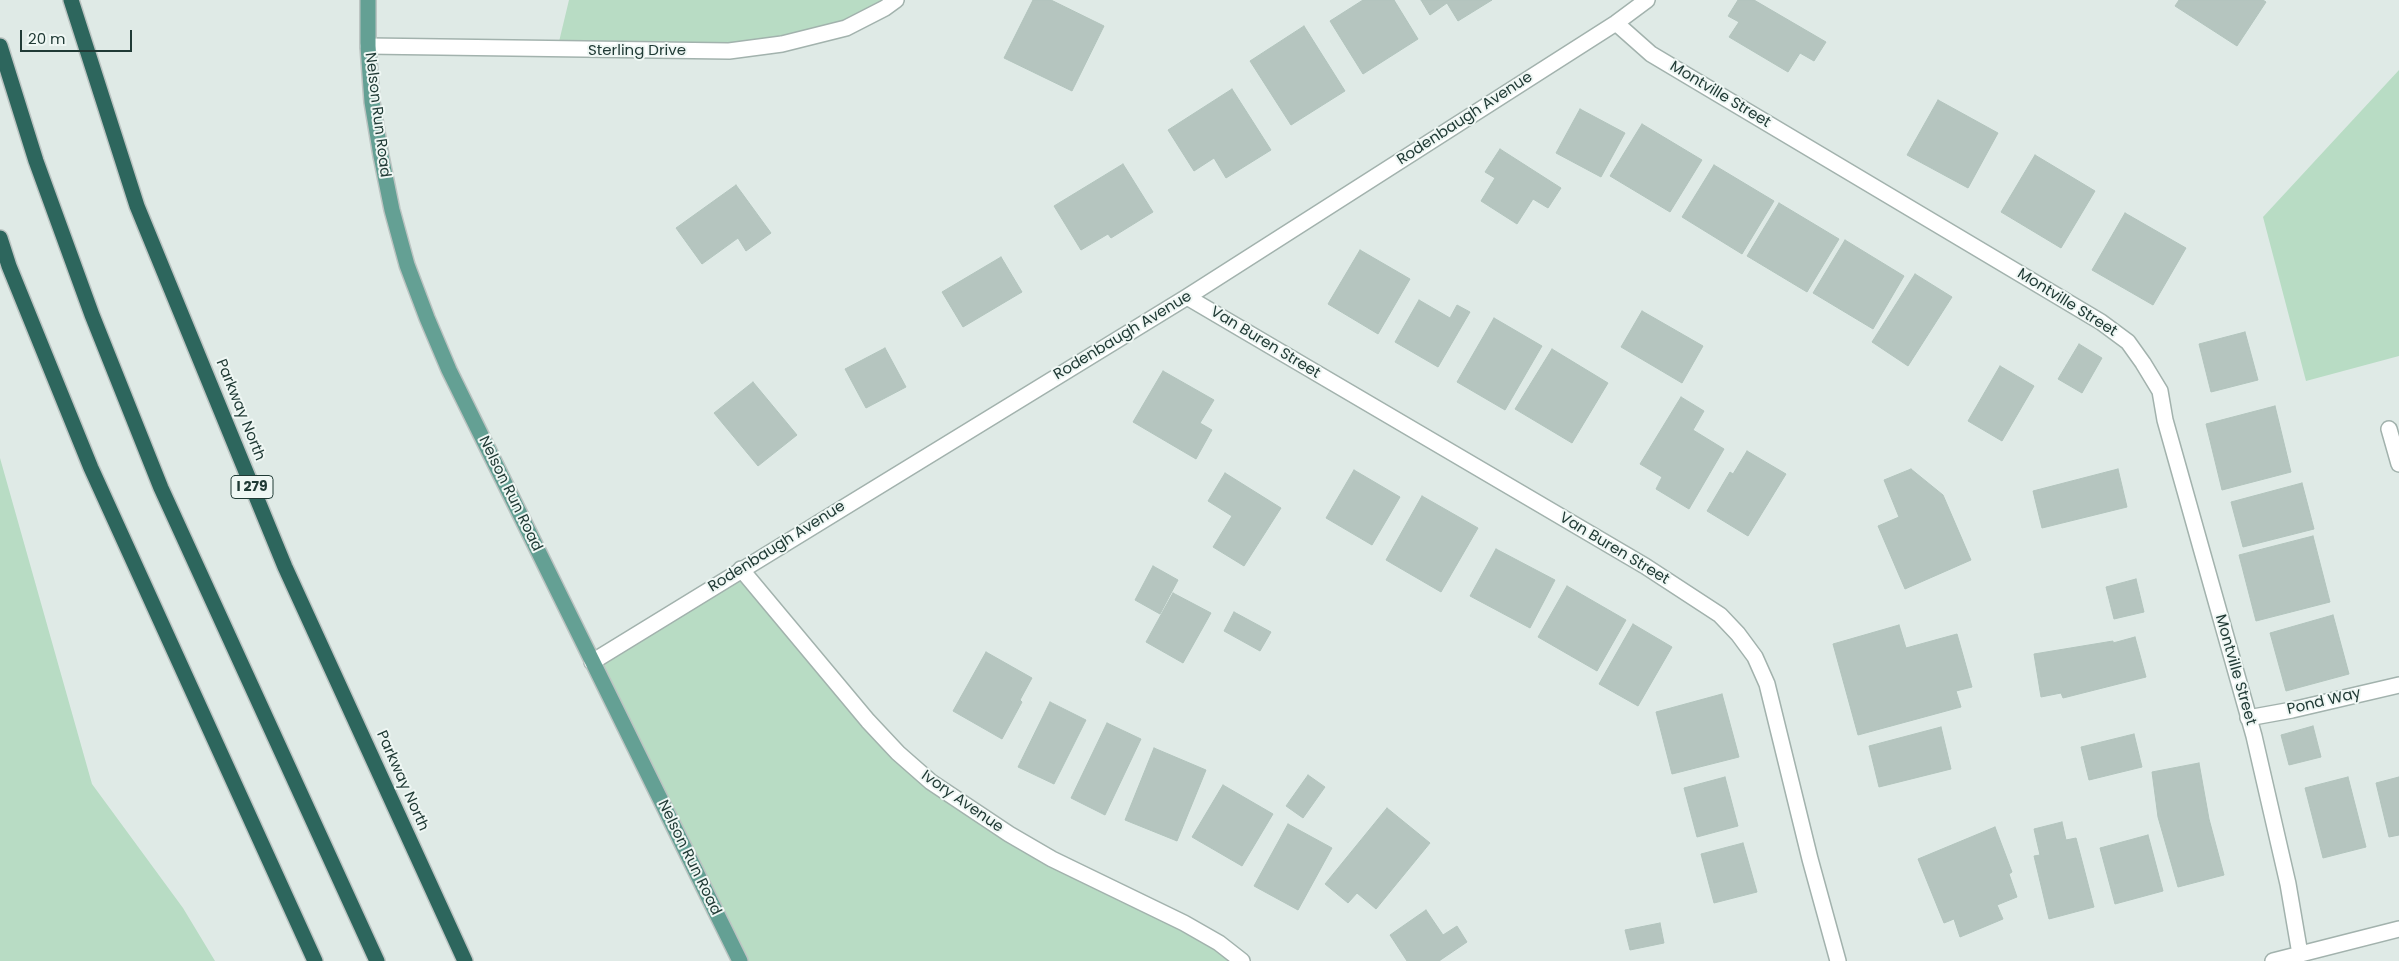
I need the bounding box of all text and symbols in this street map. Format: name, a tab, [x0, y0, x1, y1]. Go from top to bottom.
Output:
scale bar	[22, 20, 135, 52]
text: 20 m	[28, 28, 66, 49]
street label: Sterling Drive	[588, 42, 686, 60]
street label: Nelson Run Road	[360, 51, 394, 179]
street label: Montville Street	[1666, 58, 1774, 132]
street label: Rodenbaugh Avenue	[1394, 69, 1536, 169]
street label: Montville Street	[2014, 265, 2120, 341]
street label: Rodenbaugh Avenue	[1051, 288, 1195, 384]
street label: Van Buren Street	[1207, 303, 1323, 383]
street label: Parkway North	[211, 357, 269, 463]
street label: Nelson Run Road	[474, 433, 546, 555]
road number: I 279	[231, 476, 273, 498]
street label: Rodenbaugh Avenue	[705, 498, 849, 596]
street label: Van Buren Street	[1556, 509, 1672, 589]
street label: Montville Street	[2211, 613, 2259, 727]
street label: Pond Way	[2285, 685, 2363, 719]
street label: Parkway North	[372, 728, 432, 834]
street label: Ivory Avenue	[917, 767, 1007, 837]
street label: Nelson Run Road	[653, 797, 725, 919]

